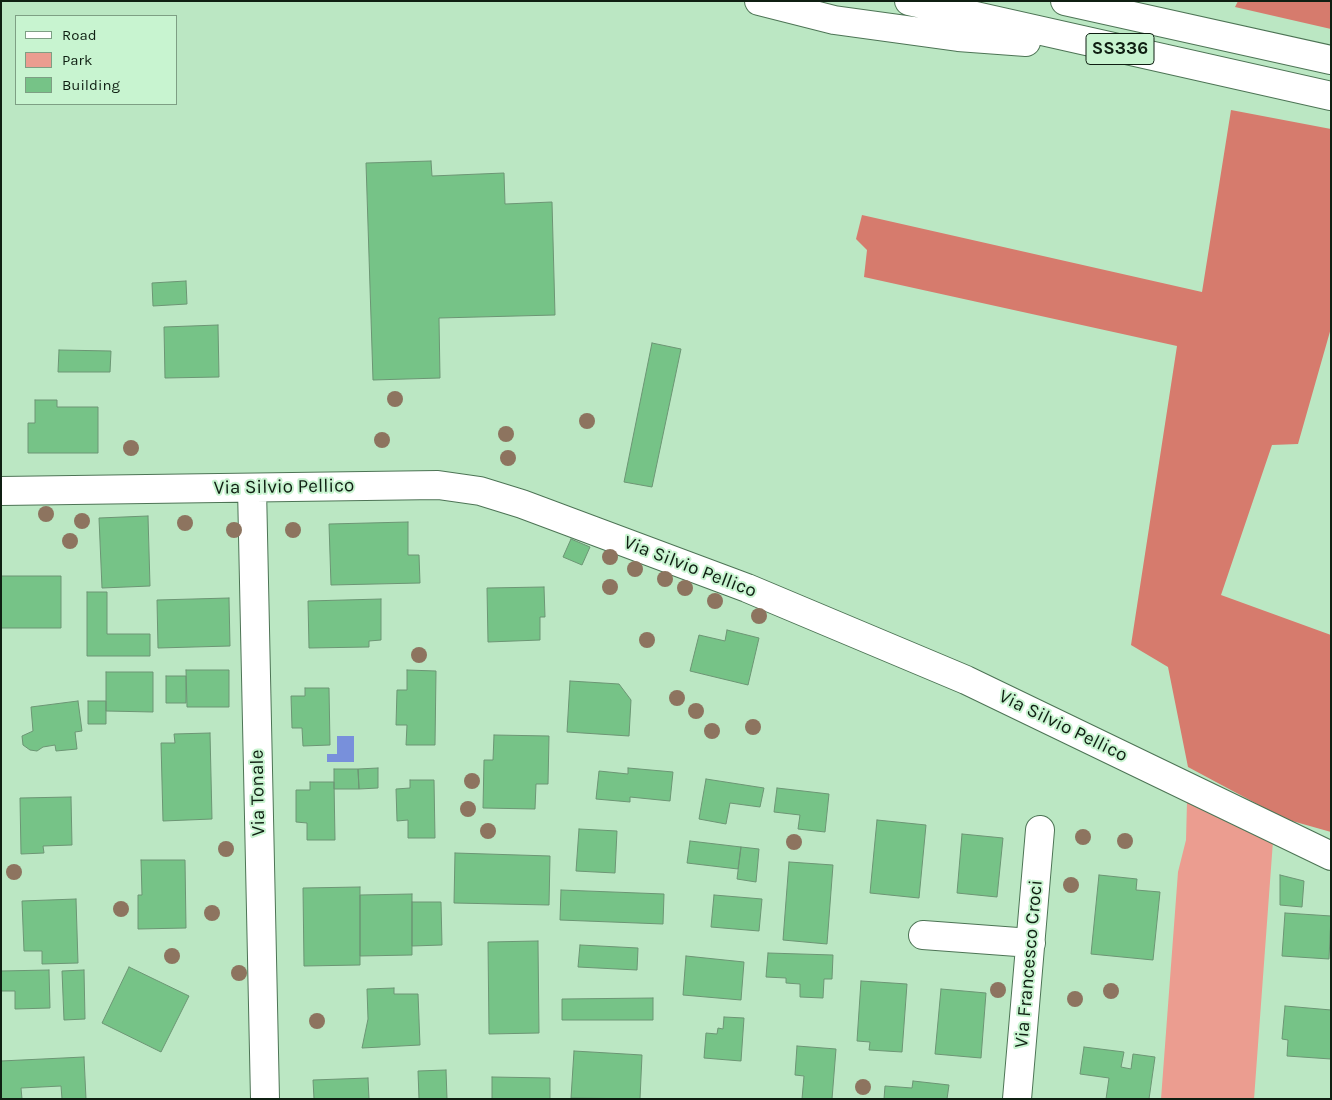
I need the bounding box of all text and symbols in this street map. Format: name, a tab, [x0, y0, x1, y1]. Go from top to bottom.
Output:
legend	[15, 15, 178, 105]
text: Road	[62, 26, 97, 44]
road number: SS336	[1086, 34, 1154, 64]
text: Park	[62, 51, 92, 69]
text: Building	[62, 76, 120, 94]
street label: Via Silvio Pellico	[213, 474, 355, 500]
street label: Via Silvio Pellico	[620, 531, 760, 603]
street label: Via Silvio Pellico	[995, 685, 1131, 767]
street label: Via Tonale	[246, 749, 270, 837]
street label: Via Francesco Croci	[1010, 879, 1048, 1049]

